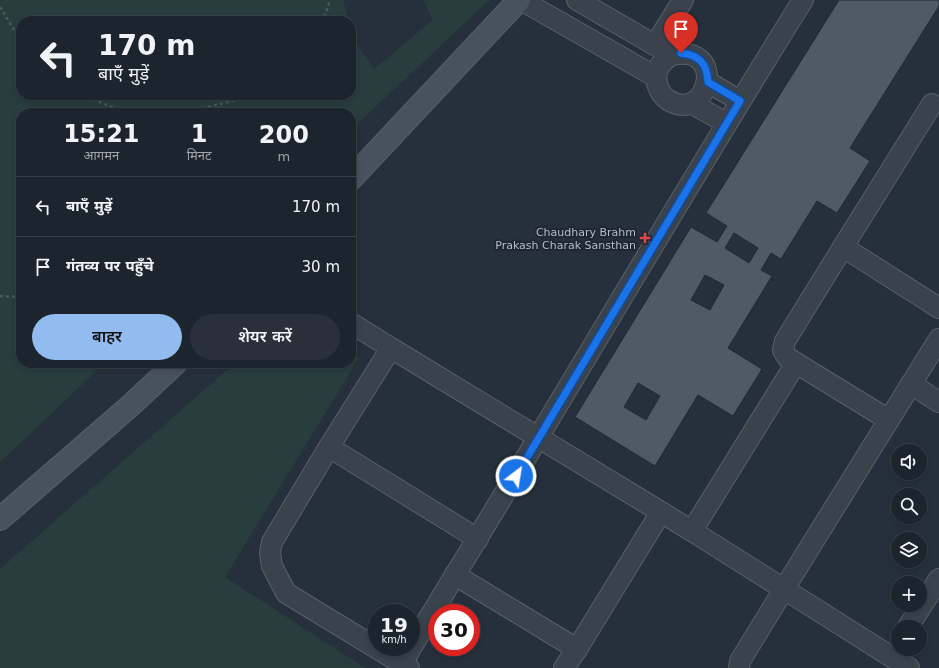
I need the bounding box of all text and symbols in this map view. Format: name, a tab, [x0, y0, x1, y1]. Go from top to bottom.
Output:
pin	[664, 12, 698, 53]
icon: arrive	[670, 18, 692, 40]
text: 170 m	[98, 29, 195, 62]
icon: left	[32, 32, 84, 84]
text: बाएँ मुड़ें	[98, 63, 149, 84]
text: 15:21	[63, 120, 140, 148]
text: 1	[191, 120, 208, 148]
text: 200	[259, 121, 309, 149]
text: आगमन	[84, 148, 119, 163]
text: मिनट	[187, 148, 212, 163]
text: m	[277, 149, 290, 164]
icon: left	[32, 196, 54, 218]
text: बाएँ मुड़ें	[66, 197, 112, 215]
text: 170 m	[292, 198, 340, 216]
place label: Chaudhary Brahm Prakash Charak Sansthan	[495, 226, 636, 252]
marker: Chaudhary Brahm Prakash Charak Sansthan	[639, 232, 651, 244]
icon: arrive	[32, 256, 54, 278]
text: गंतव्य पर पहुँचे	[66, 257, 154, 275]
text: 30 m	[302, 258, 340, 276]
button: बाहर	[32, 314, 182, 360]
button: शेयर करें	[190, 314, 340, 360]
map controls	[891, 444, 927, 656]
button: sound	[891, 444, 927, 480]
position arrow	[495, 455, 537, 497]
button: search	[891, 488, 927, 524]
button: layers	[891, 532, 927, 568]
button: +	[891, 576, 927, 612]
speed limit sign: 30	[428, 604, 480, 656]
text: 19	[380, 613, 408, 637]
button: −	[891, 620, 927, 656]
text: km/h	[381, 634, 407, 645]

